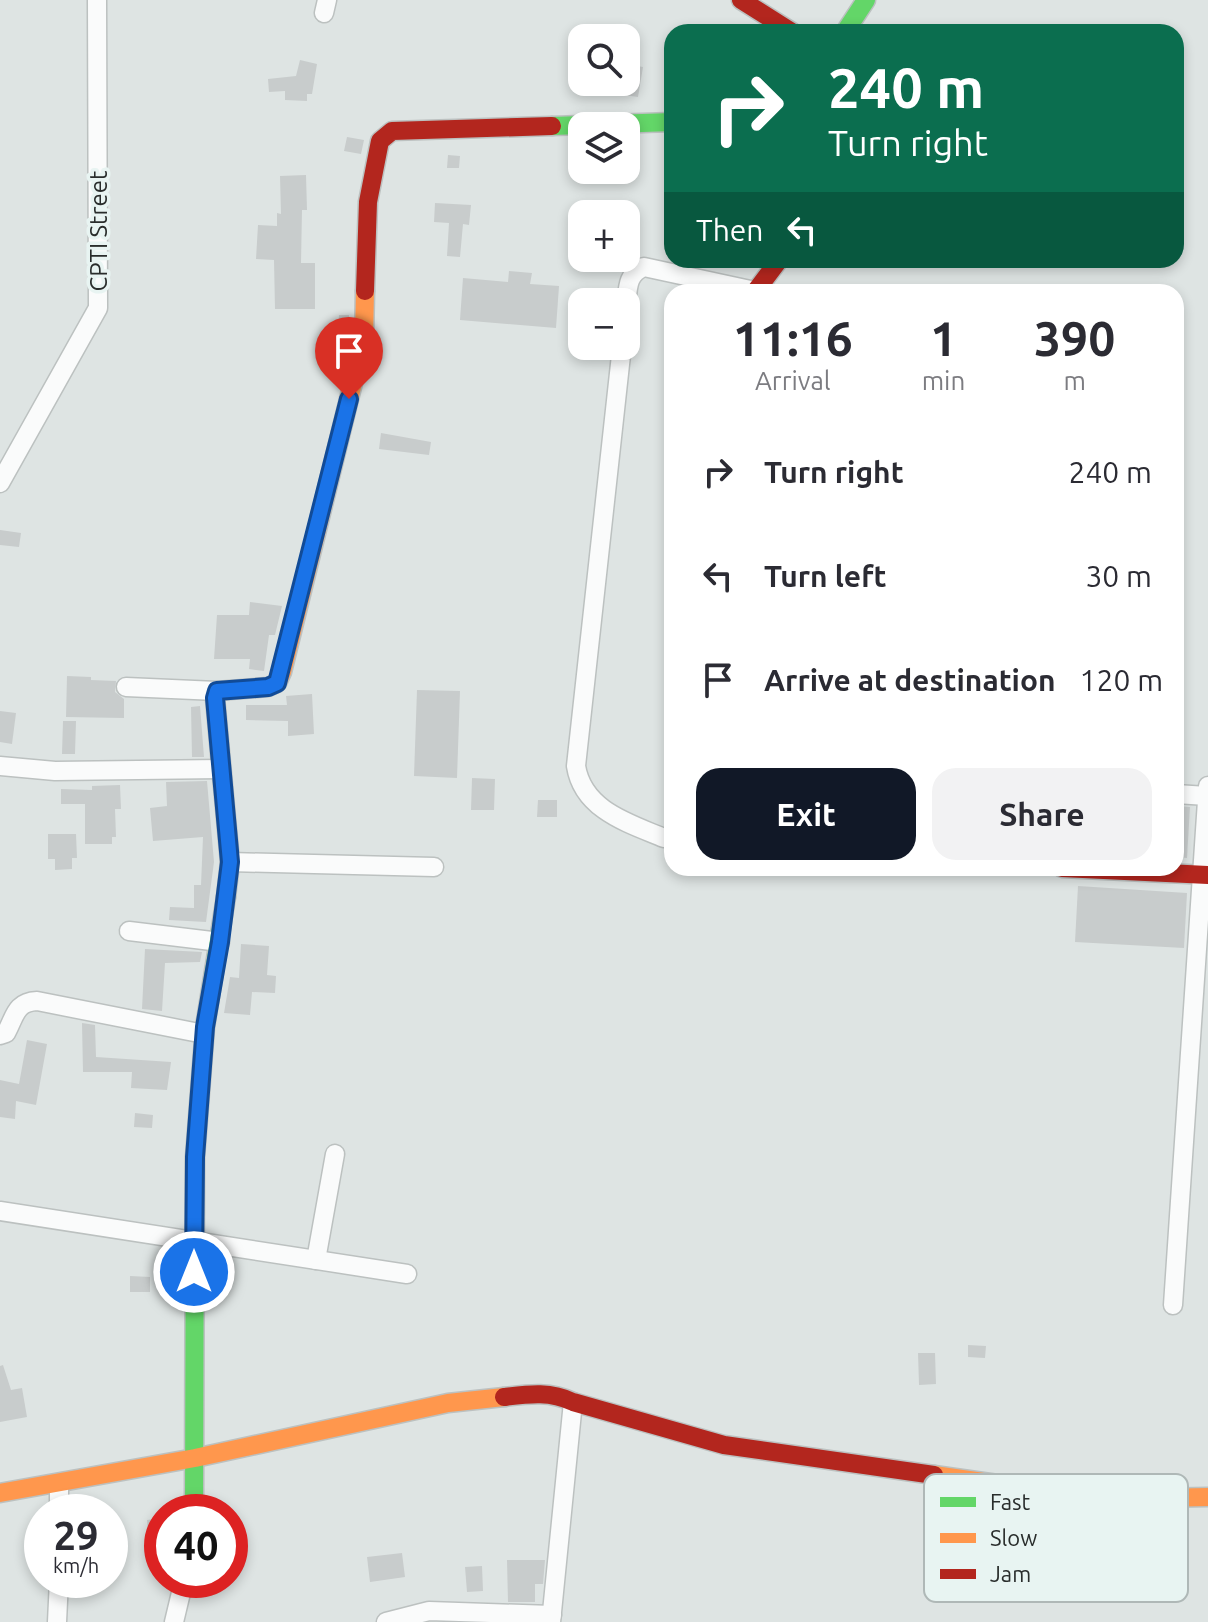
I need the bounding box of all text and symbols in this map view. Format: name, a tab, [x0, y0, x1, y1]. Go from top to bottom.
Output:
map controls	[568, 24, 640, 360]
button: search	[568, 24, 640, 96]
icon: right	[696, 56, 800, 160]
text: 240 m	[828, 56, 984, 119]
button: layers	[568, 112, 640, 184]
text: Turn right	[828, 122, 988, 163]
street label: CPTI Street	[85, 170, 112, 292]
button: +	[568, 200, 640, 272]
icon: left	[780, 208, 824, 252]
text: Then	[696, 213, 764, 247]
button: −	[568, 288, 640, 360]
text: 11:16	[733, 311, 853, 365]
text: 1	[930, 311, 957, 365]
text: 390	[1034, 311, 1115, 365]
pin	[315, 317, 383, 399]
icon: arrive	[327, 329, 371, 373]
text: Arrival	[755, 366, 831, 395]
text: min	[922, 366, 965, 395]
text: m	[1063, 366, 1086, 395]
icon: right	[696, 450, 740, 494]
text: Turn right	[764, 455, 904, 489]
text: 240 m	[1068, 455, 1152, 489]
icon: left	[696, 554, 740, 598]
text: Turn left	[764, 559, 886, 593]
text: 30 m	[1085, 559, 1152, 593]
icon: arrive	[696, 658, 740, 702]
text: Arrive at destination	[764, 663, 1056, 697]
text: 120 m	[1080, 663, 1163, 697]
button: Exit	[696, 768, 916, 860]
button: Share	[932, 768, 1152, 860]
position arrow	[152, 1230, 236, 1314]
legend	[924, 1474, 1188, 1602]
text: Fast	[990, 1489, 1031, 1514]
speed limit sign: 40	[144, 1494, 248, 1598]
text: 29	[53, 1513, 99, 1558]
text: Slow	[990, 1525, 1037, 1550]
text: km/h	[53, 1554, 99, 1577]
text: Jam	[990, 1561, 1031, 1586]

